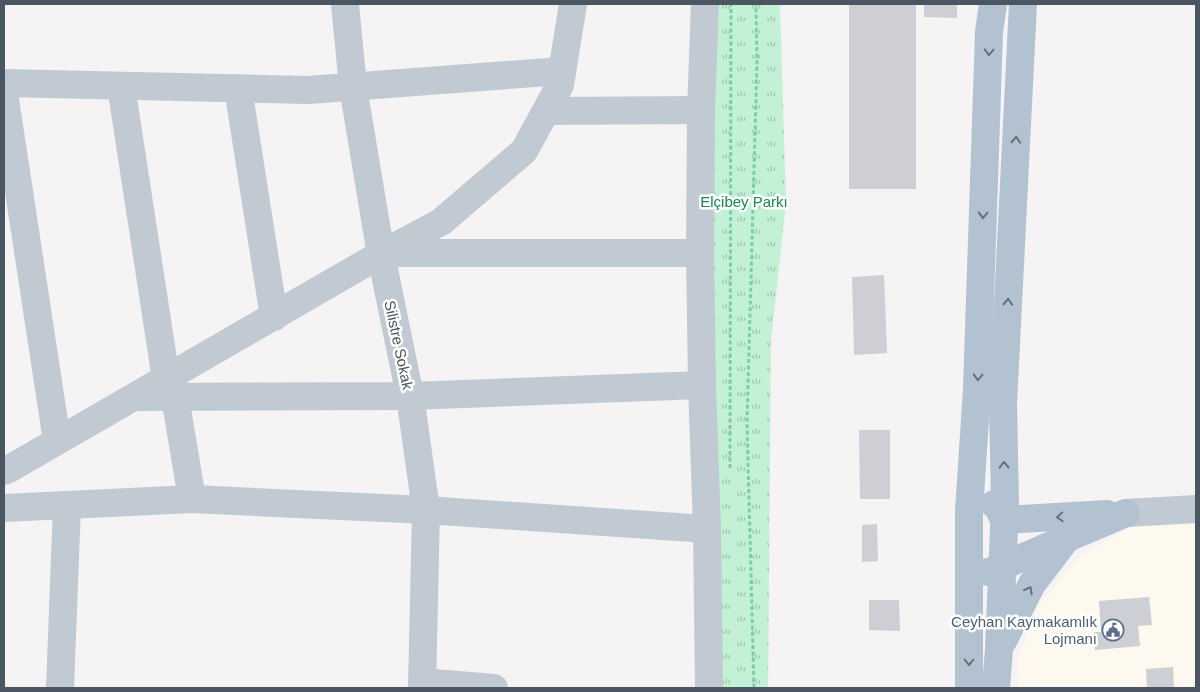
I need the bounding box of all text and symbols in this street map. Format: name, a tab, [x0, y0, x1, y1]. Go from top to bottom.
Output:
one-way arrow	[983, 49, 994, 57]
one-way arrow	[1010, 136, 1021, 144]
park label: Elçibey Parkı	[700, 193, 788, 210]
one-way arrow	[978, 211, 988, 219]
one-way arrow	[1002, 298, 1013, 306]
street label: Silistre Sokak	[381, 299, 417, 392]
one-way arrow	[972, 373, 983, 381]
one-way arrow	[999, 460, 1009, 468]
one-way arrow	[1056, 511, 1064, 522]
one-way arrow	[1023, 586, 1033, 595]
place label: Ceyhan Kaymakamlık Lojmanı	[951, 613, 1097, 647]
public building icon: Ceyhan Kaymakamlık Lojmanı	[1101, 618, 1125, 642]
one-way arrow	[964, 658, 974, 666]

